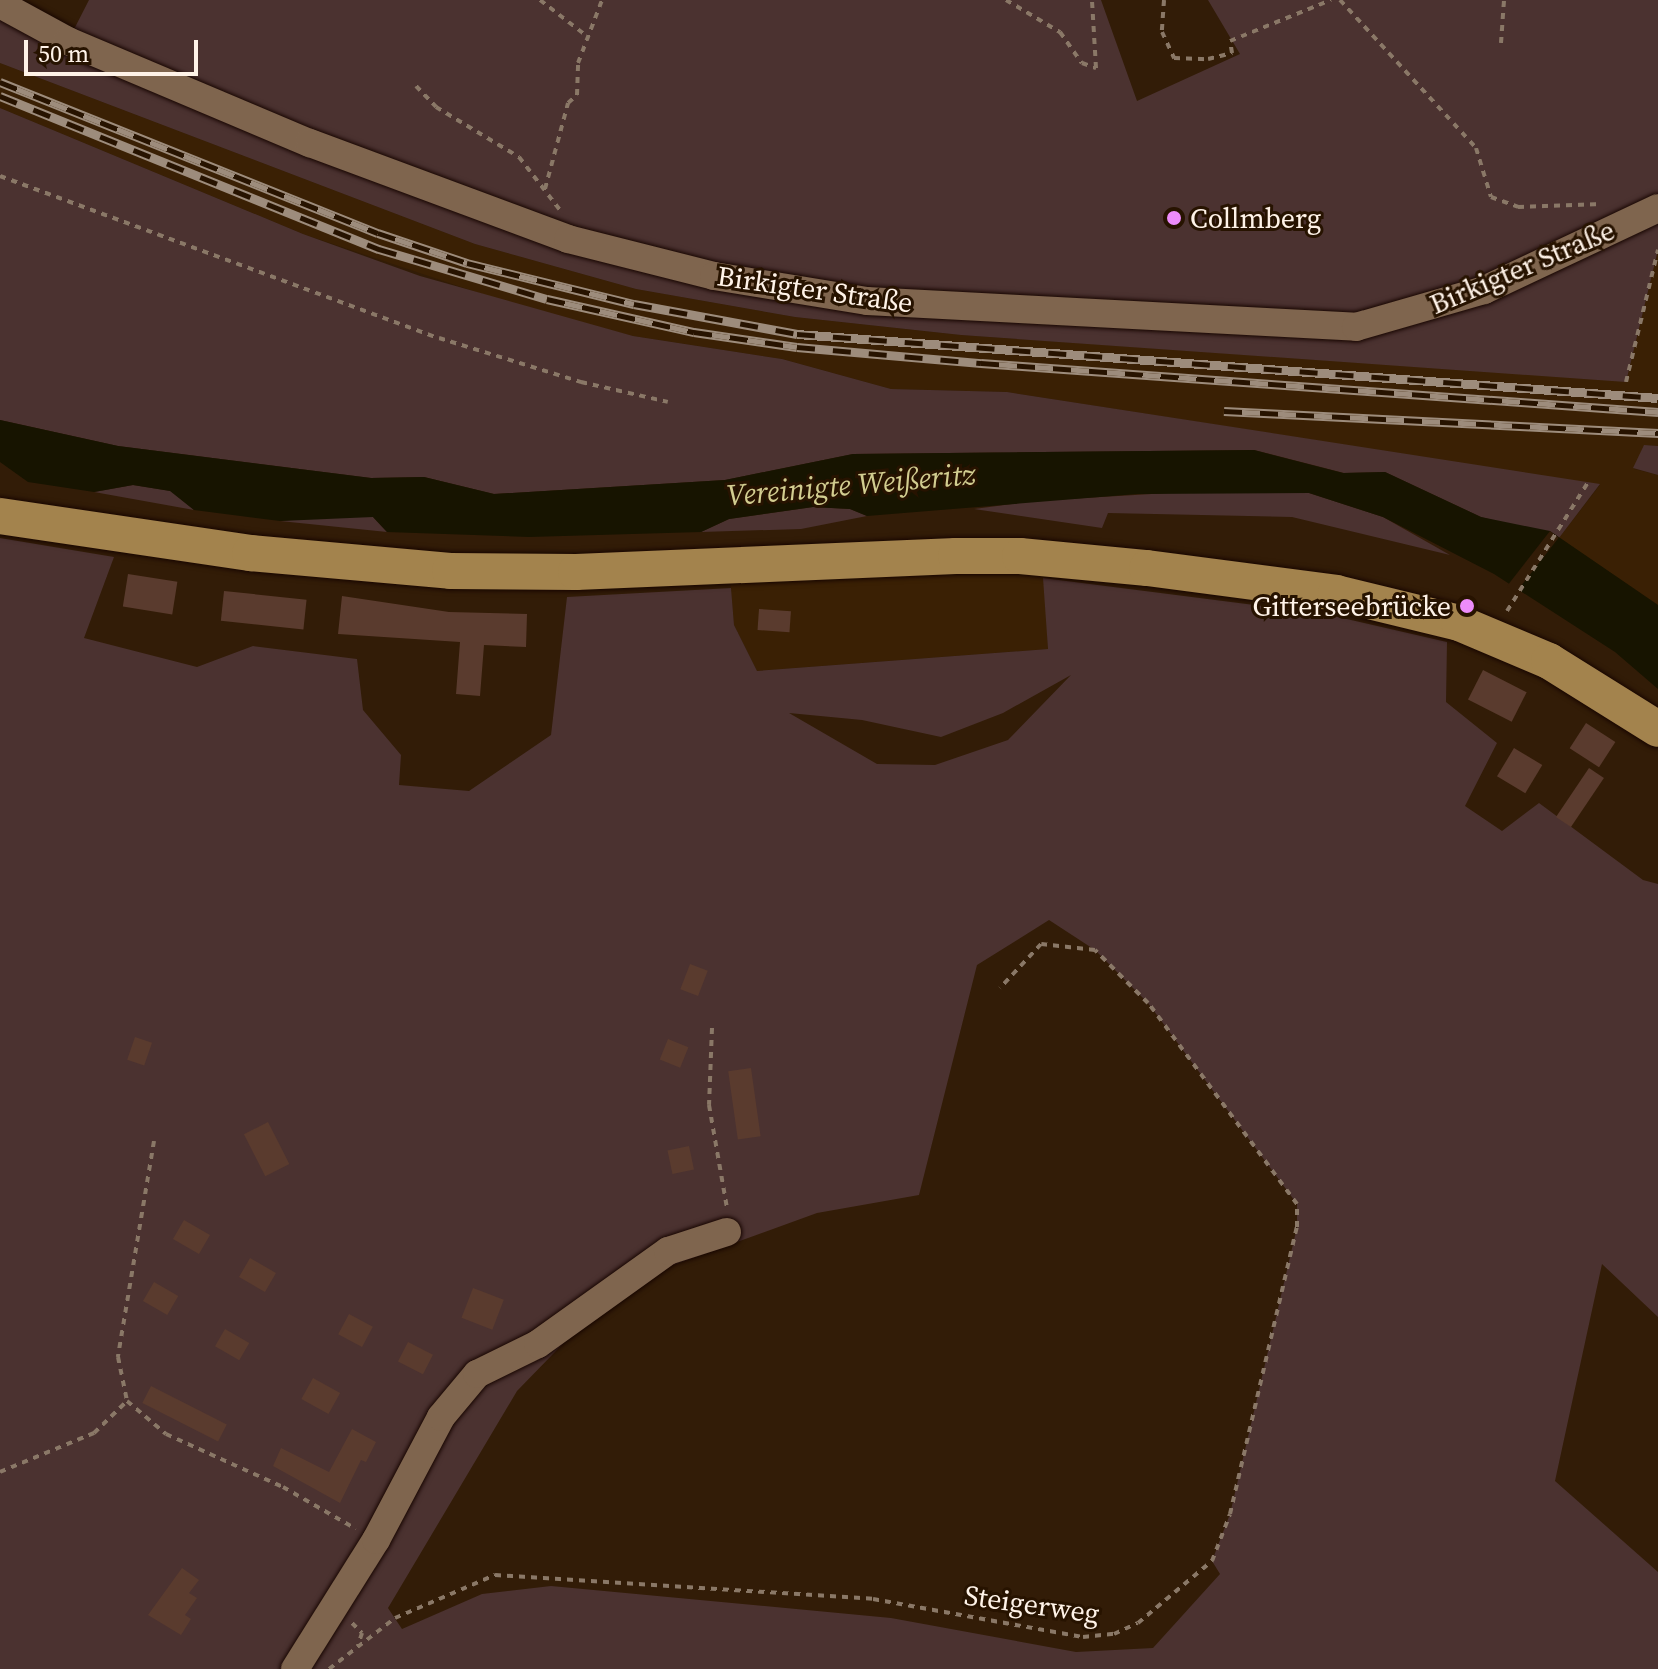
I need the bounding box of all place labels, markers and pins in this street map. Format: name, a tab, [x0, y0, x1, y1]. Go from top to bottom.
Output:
place label: Collmberg	[1190, 201, 1321, 235]
marker: Collmberg	[1165, 209, 1183, 227]
place label: Gitterseebrücke	[1252, 589, 1451, 623]
marker: Gitterseebrücke	[1458, 597, 1476, 615]

